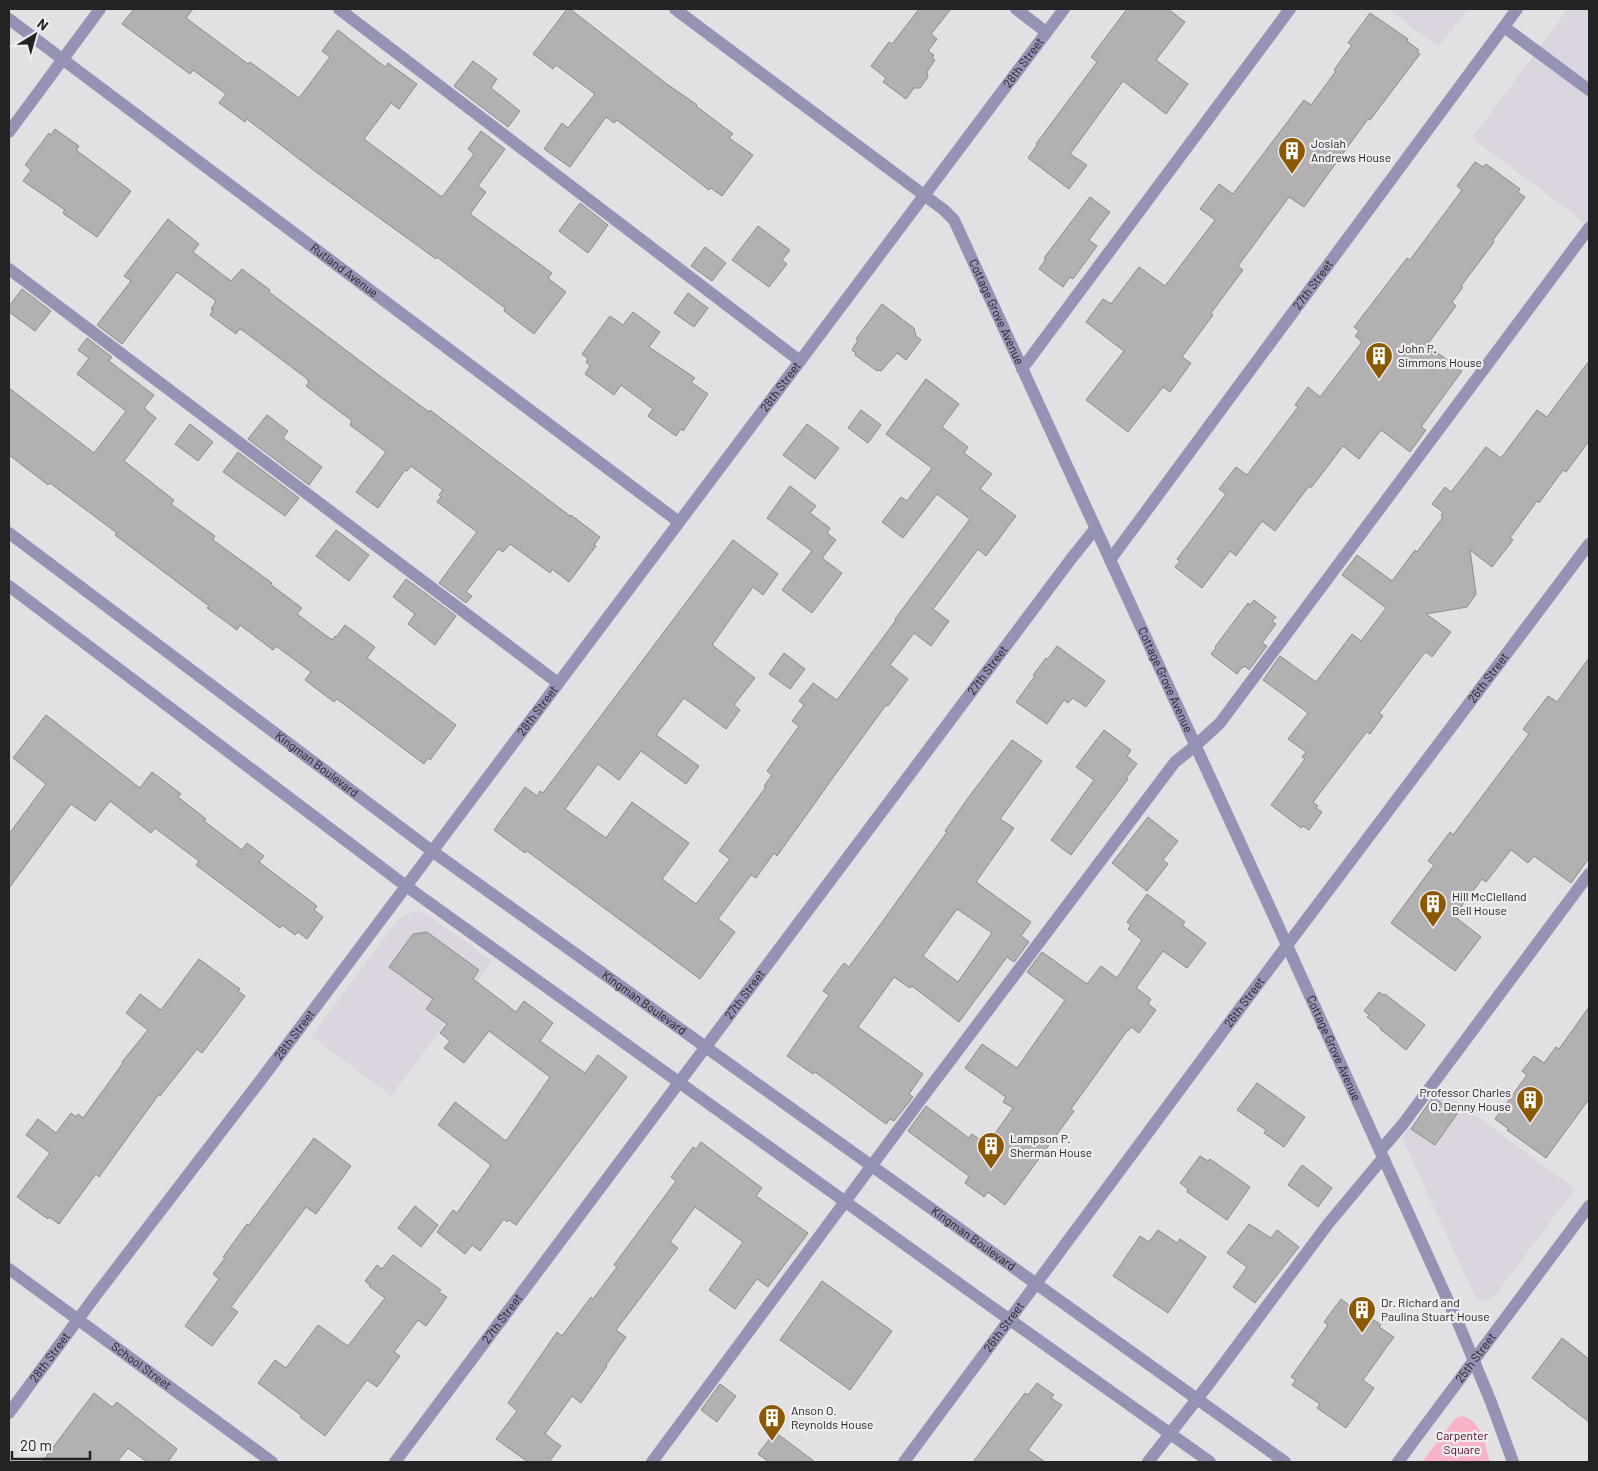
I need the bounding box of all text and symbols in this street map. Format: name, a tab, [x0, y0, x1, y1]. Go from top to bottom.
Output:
north arrow	[10, 10, 60, 60]
text: N	[34, 15, 52, 34]
street label: 28th Street	[1000, 34, 1046, 90]
building icon: Josiah Andrews House	[1277, 136, 1307, 175]
place label: Josiah Andrews House	[1311, 136, 1391, 164]
street label: Rutland Avenue	[308, 240, 381, 300]
street label: Cottage Grove Avenue	[967, 257, 1027, 366]
street label: 27th Street	[1289, 257, 1335, 312]
building icon: John P. Simmons House	[1364, 341, 1394, 380]
place label: John P. Simmons House	[1398, 341, 1482, 369]
street label: 28th Street	[757, 358, 803, 414]
street label: Cottage Grove Avenue	[1136, 625, 1196, 734]
street label: 27th Street	[964, 642, 1010, 697]
street label: 26th Street	[1464, 650, 1511, 705]
street label: 28th Street	[514, 682, 560, 738]
street label: Kingman Boulevard	[273, 728, 362, 799]
building icon: Hill McClelland Bell House	[1418, 889, 1448, 928]
place label: Hill McClelland Bell House	[1452, 889, 1527, 917]
street label: 27th Street	[721, 966, 767, 1021]
street label: Kingman Boulevard	[600, 967, 689, 1037]
street label: 26th Street	[1221, 974, 1267, 1029]
street label: Cottage Grove Avenue	[1305, 993, 1364, 1103]
street label: 28th Street	[271, 1006, 317, 1062]
place label: Professor Charles O. Denny House	[1419, 1085, 1511, 1113]
building icon: Professor Charles O. Denny House	[1515, 1085, 1545, 1124]
building icon: Lampson P. Sherman House	[976, 1131, 1006, 1170]
place label: Lampson P. Sherman House	[1010, 1131, 1092, 1159]
street label: Kingman Boulevard	[929, 1203, 1019, 1273]
street label: 27th Street	[478, 1291, 525, 1346]
building icon: Dr. Richard and Paulina Stuart House	[1347, 1295, 1377, 1334]
place label: Dr. Richard and Paulina Stuart House	[1381, 1295, 1490, 1323]
street label: 26th Street	[980, 1299, 1026, 1354]
street label: 28th Street	[26, 1329, 72, 1385]
street label: 25th Street	[1452, 1330, 1498, 1385]
street label: School Street	[109, 1339, 174, 1392]
building icon: Anson O. Reynolds House	[757, 1403, 787, 1442]
place label: Anson O. Reynolds House	[791, 1403, 873, 1431]
scale bar	[12, 1428, 90, 1460]
park label: Carpenter Square	[1436, 1428, 1489, 1456]
text: 20 m	[20, 1436, 52, 1454]

